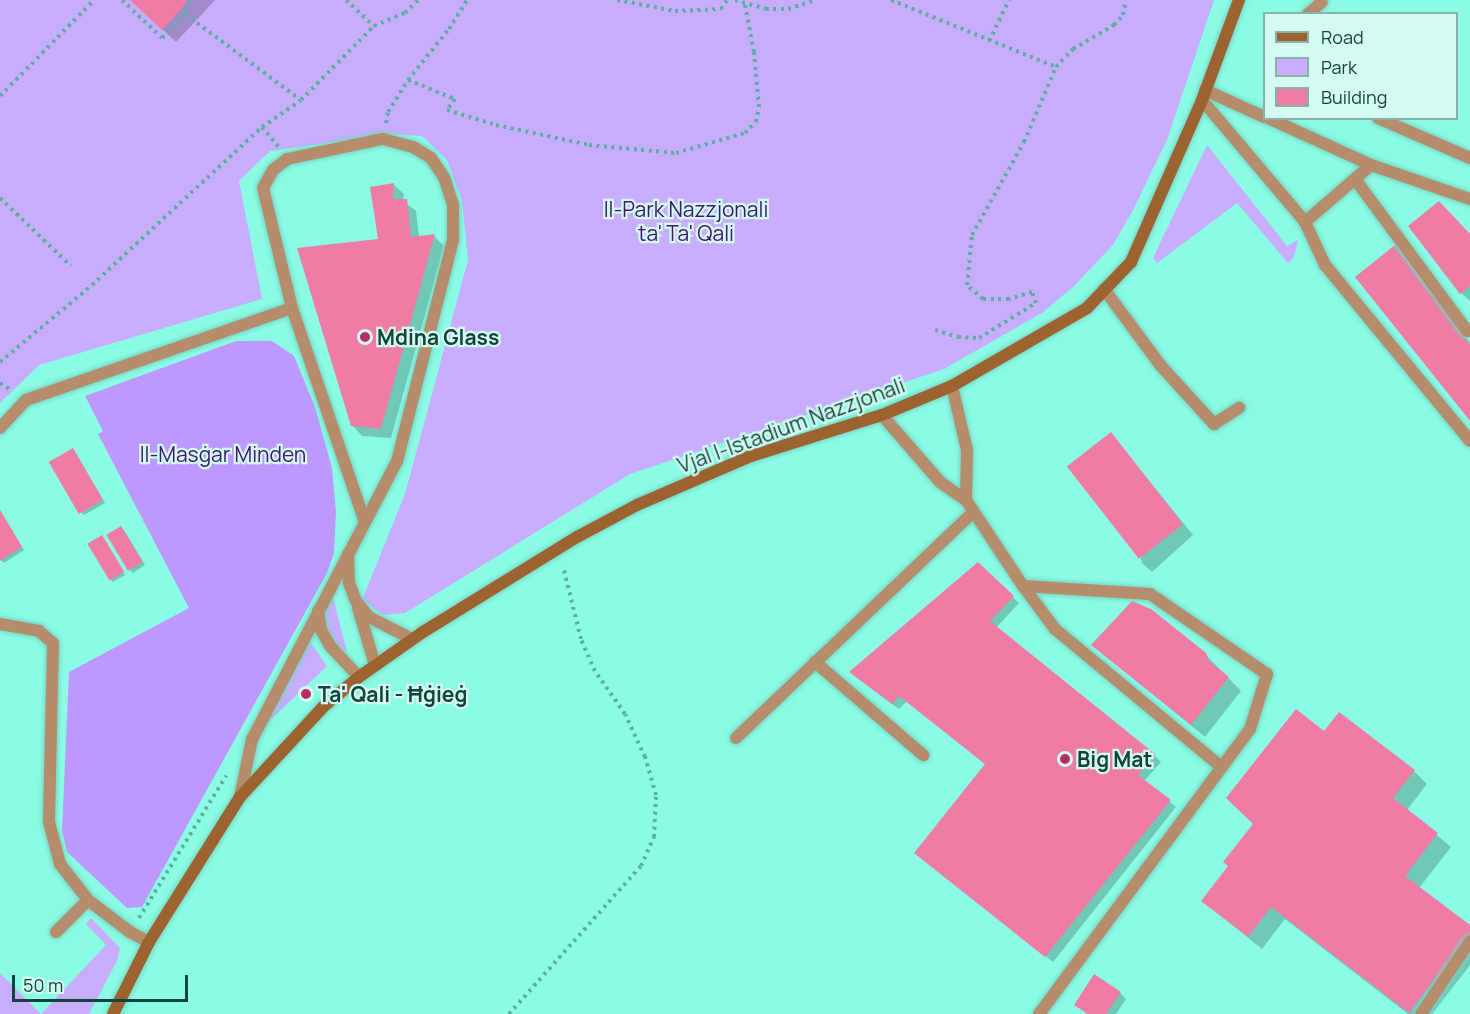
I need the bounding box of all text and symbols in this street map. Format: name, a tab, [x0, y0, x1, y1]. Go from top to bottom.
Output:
legend	[1263, 12, 1458, 120]
text: Road	[1321, 25, 1364, 49]
text: Park	[1321, 55, 1357, 79]
text: Building	[1321, 85, 1387, 109]
park label: Il-Park Nazzjonali ta' Ta' Qali	[604, 196, 768, 246]
place label: Mdina Glass	[377, 324, 499, 350]
marker: Mdina Glass	[358, 330, 372, 344]
street label: Vjal l-Istadium Nazzjonali	[674, 372, 908, 478]
park label: Il-Masġar Minden	[140, 441, 306, 467]
place label: Ta' Qali - Ħġieġ	[318, 681, 467, 707]
marker: Ta' Qali - Ħġieġ	[299, 687, 313, 701]
place label: Big Mat	[1077, 746, 1152, 772]
marker: Big Mat	[1058, 752, 1072, 766]
scale bar	[15, 963, 190, 1001]
text: 50 m	[23, 973, 63, 997]

